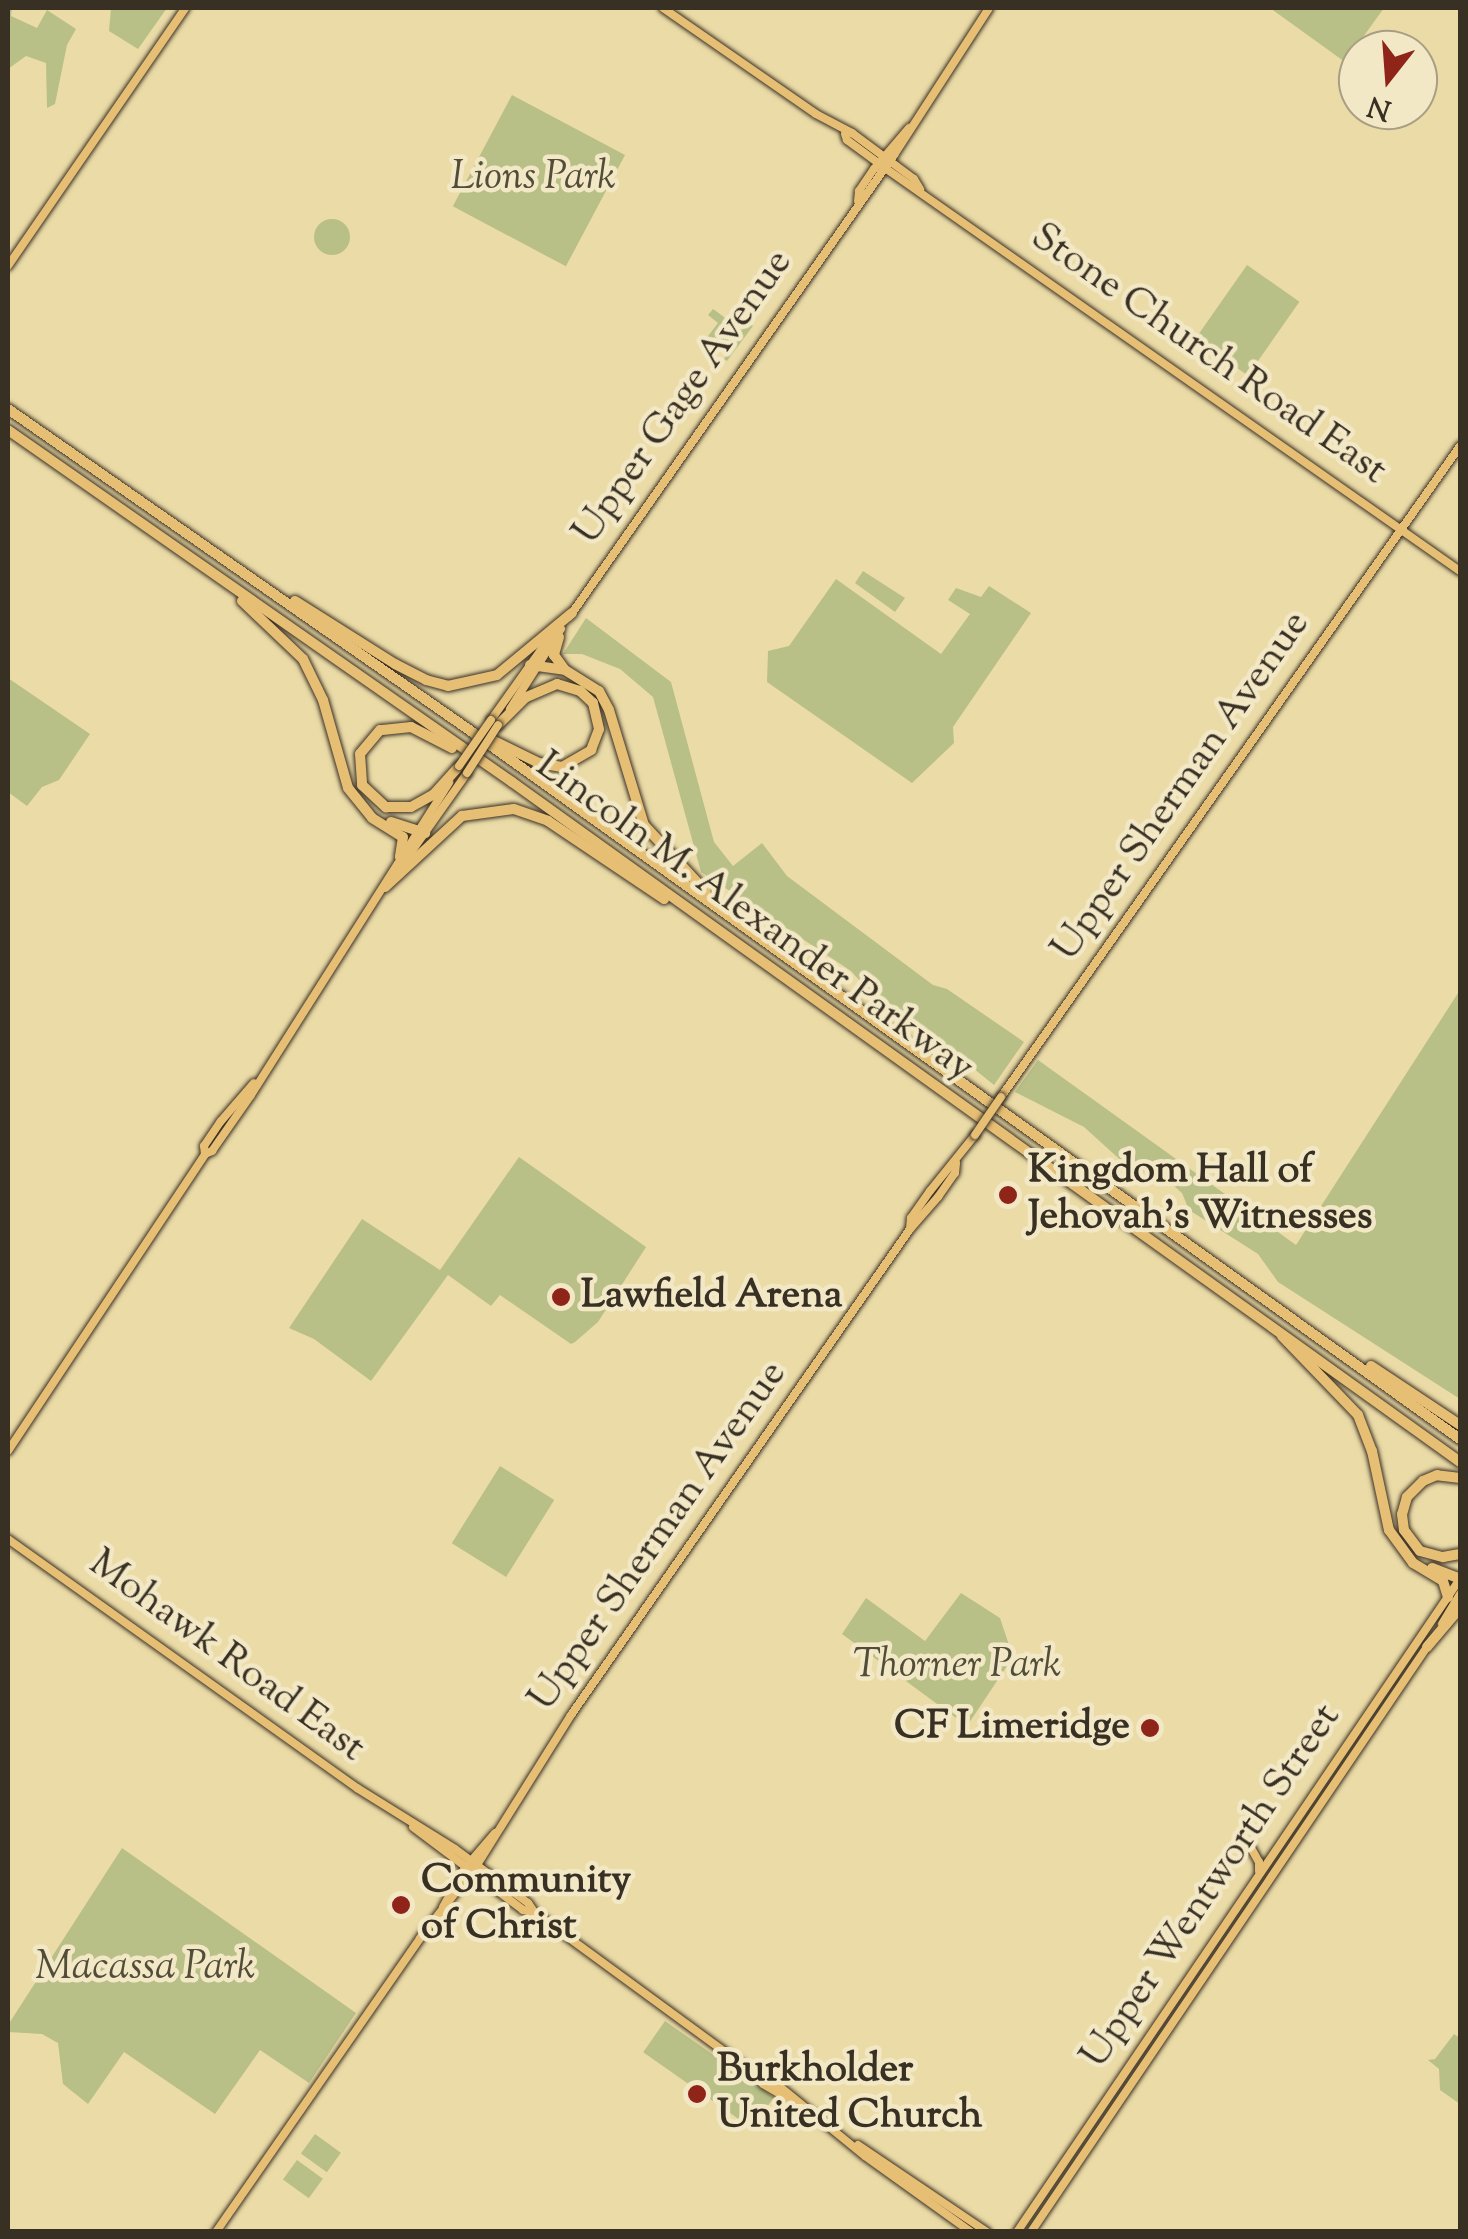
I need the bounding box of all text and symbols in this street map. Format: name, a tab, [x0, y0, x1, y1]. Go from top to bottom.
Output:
north arrow	[1338, 30, 1438, 130]
text: N	[1363, 84, 1396, 129]
park label: Lions Park	[450, 155, 616, 203]
street label: Stone Church Road East	[1021, 214, 1395, 496]
street label: Upper Gage Avenue	[564, 241, 804, 555]
street label: Upper Sherman Avenue	[1043, 603, 1321, 971]
street label: Lincoln M. Alexander Parkway	[525, 743, 983, 1093]
place label: Kingdom Hall of Jehovah's Witnesses	[1028, 1148, 1372, 1242]
marker: Kingdom Hall of Jehovah's Witnesses	[997, 1184, 1019, 1206]
place label: Lawfield Arena	[581, 1273, 842, 1321]
marker: Lawfield Arena	[550, 1286, 572, 1308]
street label: Upper Sherman Avenue	[520, 1353, 798, 1721]
street label: Mohawk Road East	[79, 1541, 373, 1773]
park label: Thorner Park	[853, 1643, 1061, 1691]
street label: Upper Wentworth Street	[1072, 1696, 1352, 2078]
place label: CF Limeridge	[894, 1704, 1130, 1752]
marker: CF Limeridge	[1139, 1717, 1161, 1739]
place label: Community of Christ	[421, 1858, 631, 1952]
marker: Community of Christ	[390, 1894, 412, 1916]
park label: Macassa Park	[35, 1945, 255, 1993]
place label: Burkholder United Church	[717, 2047, 983, 2141]
marker: Burkholder United Church	[686, 2083, 708, 2105]

